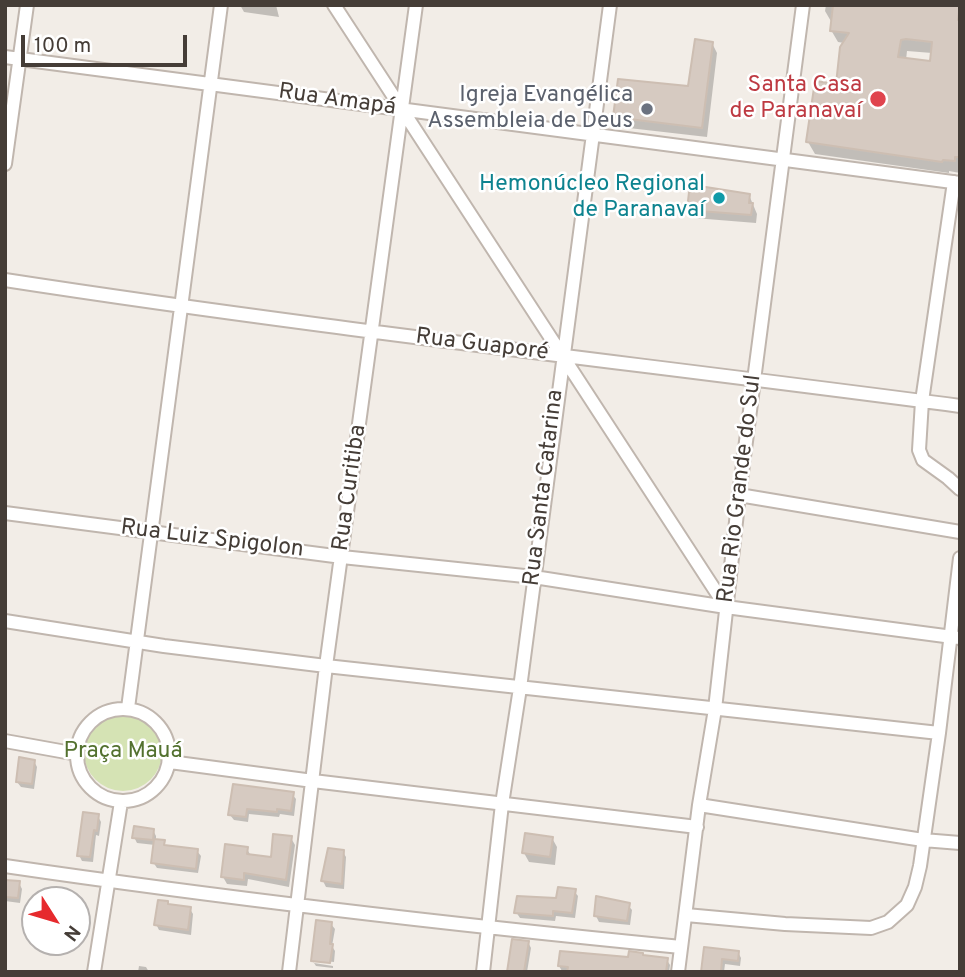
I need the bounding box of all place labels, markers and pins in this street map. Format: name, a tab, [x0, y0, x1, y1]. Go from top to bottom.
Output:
place label: Santa Casa de Paranavaí	[730, 72, 862, 126]
place label: Igreja Evangélica Assembleia de Deus	[427, 82, 633, 136]
marker: Santa Casa de Paranavaí	[868, 89, 888, 109]
marker: Igreja Evangélica Assembleia de Deus	[639, 101, 655, 117]
place label: Hemonúcleo Regional de Paranavaí	[479, 171, 705, 225]
marker: Hemonúcleo Regional de Paranavaí	[711, 190, 727, 206]

